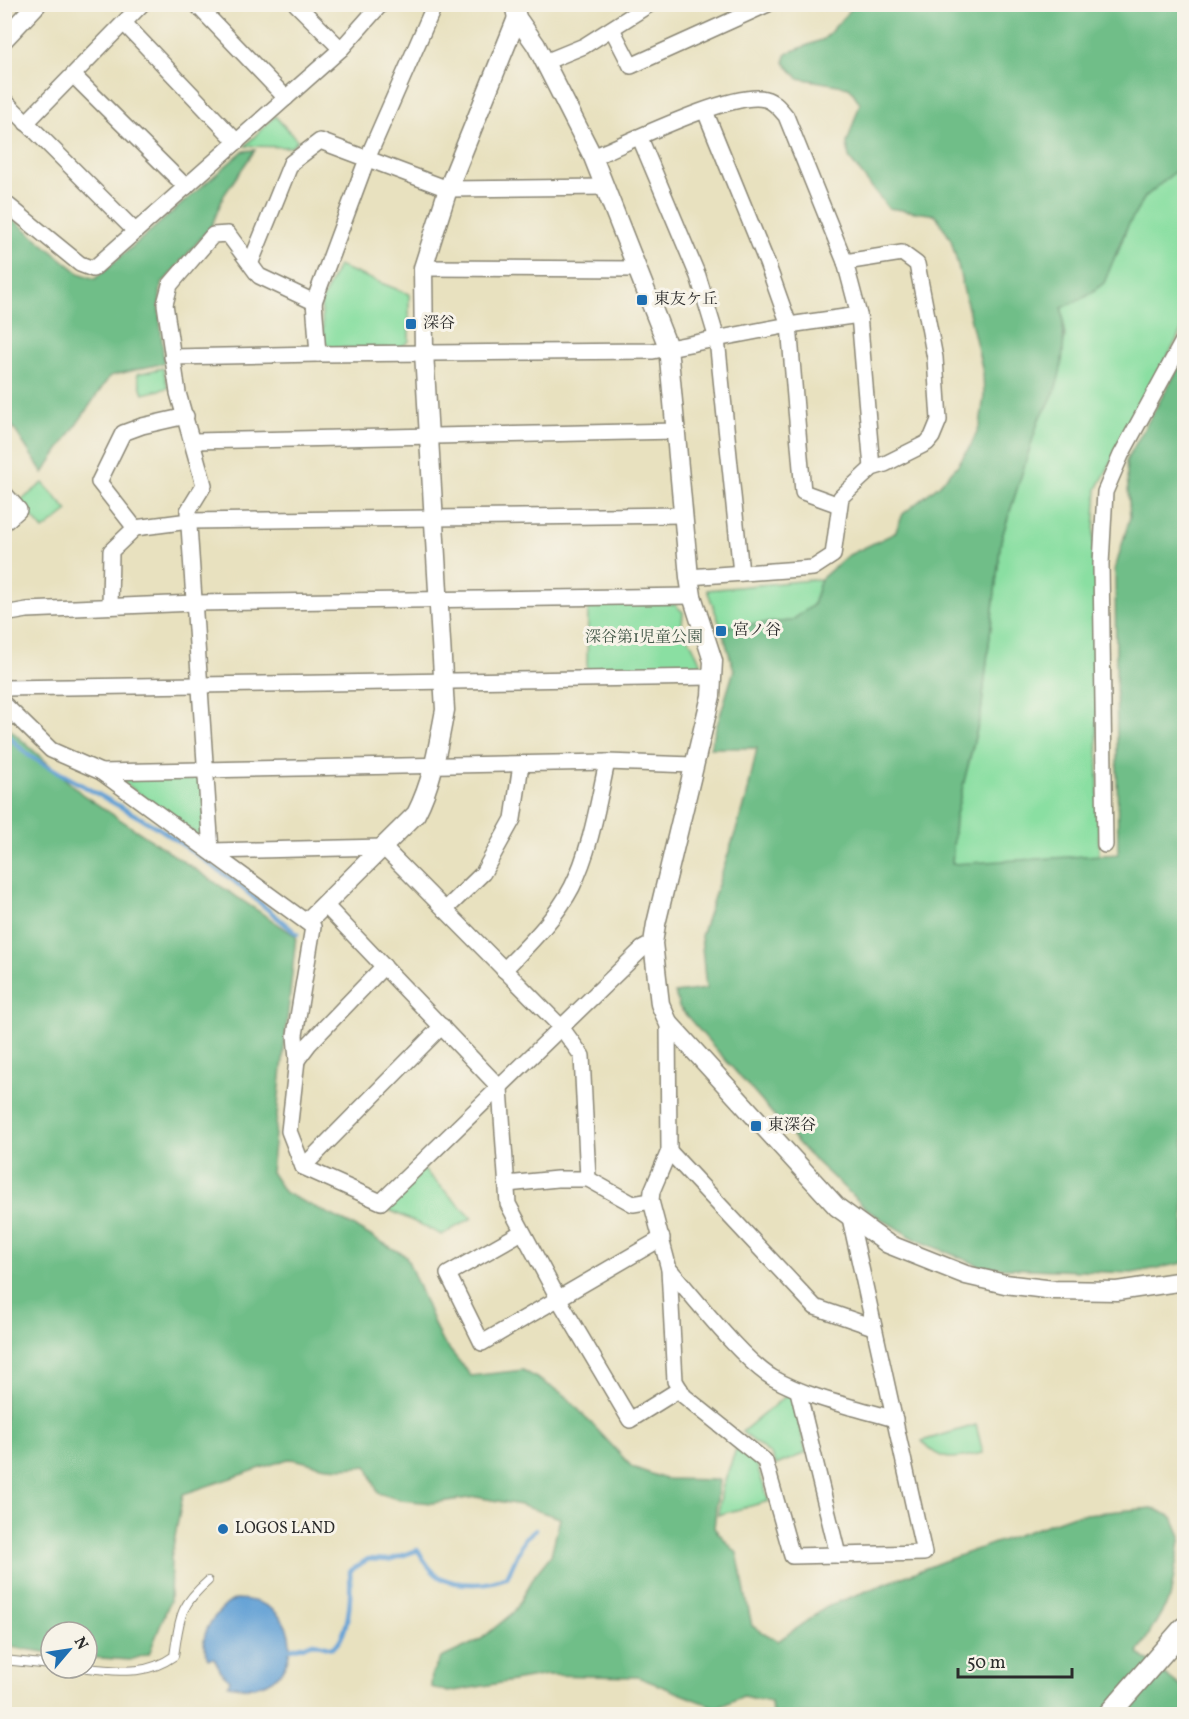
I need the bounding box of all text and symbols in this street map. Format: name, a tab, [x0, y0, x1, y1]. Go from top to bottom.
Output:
place label: 東友ケ丘	[654, 289, 718, 311]
marker: 東友ケ丘	[635, 293, 649, 307]
place label: 深谷	[423, 313, 455, 335]
marker: 深谷	[404, 317, 418, 331]
place label: 宮ノ谷	[733, 620, 781, 642]
marker: 宮ノ谷	[714, 624, 728, 638]
park label: 深谷第1児童公園	[585, 627, 703, 649]
place label: 東深谷	[768, 1115, 816, 1137]
marker: 東深谷	[749, 1119, 763, 1133]
place label: LOGOS LAND	[235, 1518, 335, 1540]
marker: LOGOS LAND	[216, 1522, 230, 1536]
north arrow	[39, 1620, 99, 1680]
text: N	[68, 1633, 93, 1654]
scale bar	[958, 1641, 1072, 1679]
text: 50 m	[967, 1651, 1006, 1676]

